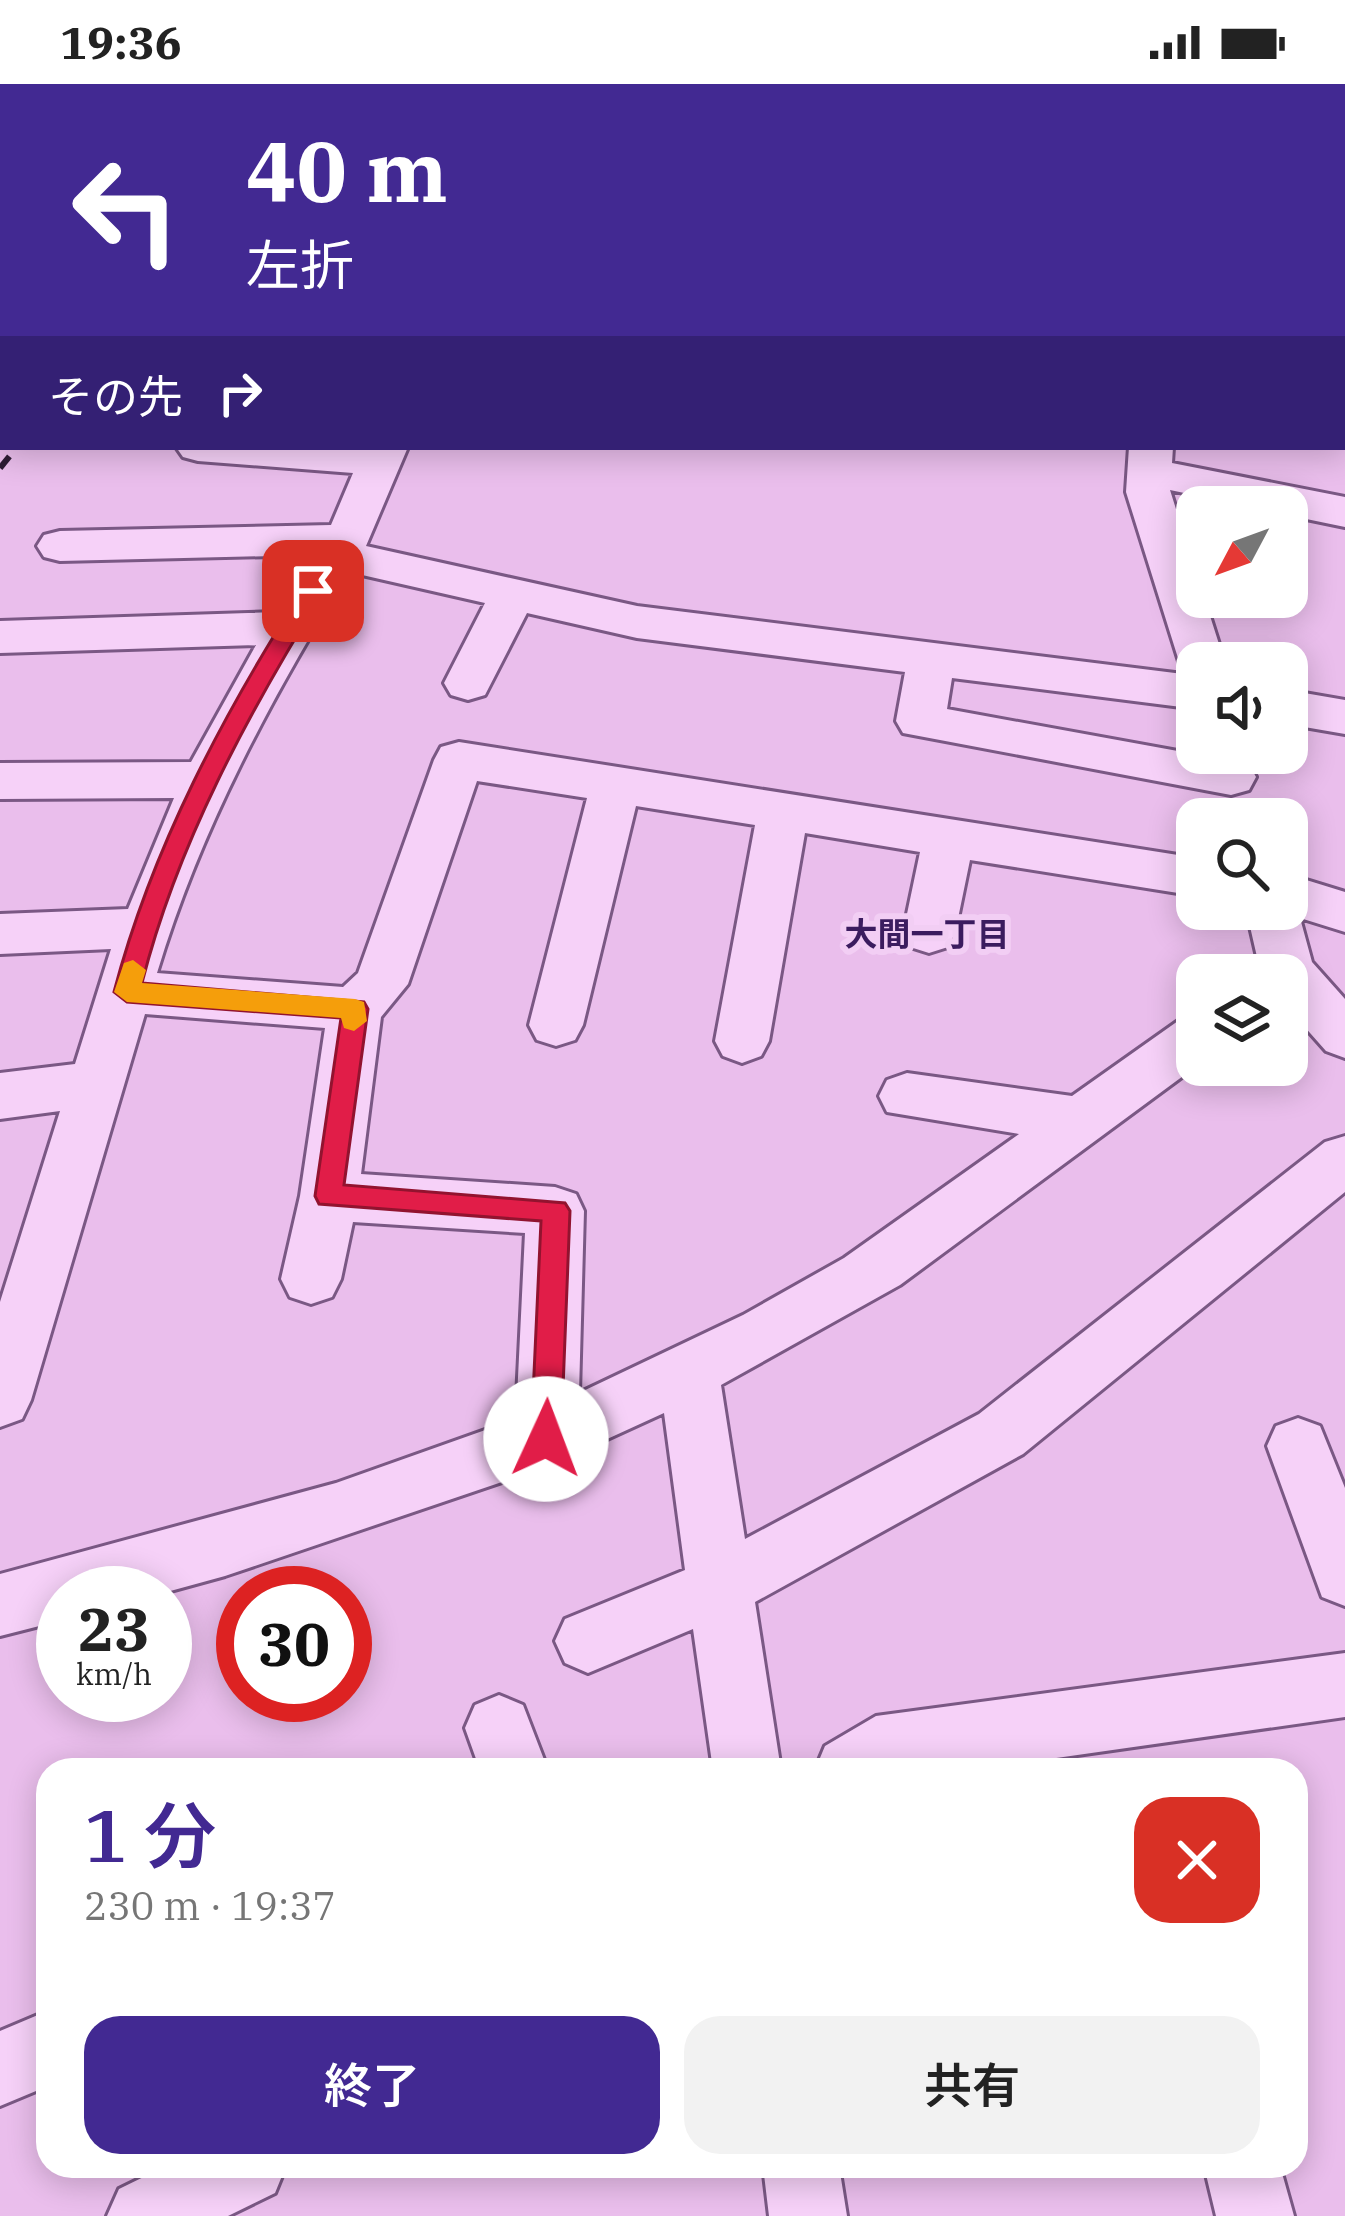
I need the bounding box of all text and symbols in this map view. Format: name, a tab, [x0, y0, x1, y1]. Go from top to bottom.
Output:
text: 19:36	[60, 13, 182, 71]
text: 40 m	[246, 116, 448, 225]
icon: left	[48, 132, 204, 288]
text: 左折	[246, 230, 354, 300]
icon: right	[207, 360, 273, 426]
text: その先	[48, 367, 183, 425]
north arrow	[1176, 486, 1308, 618]
map controls	[1176, 486, 1308, 1086]
pin	[262, 540, 364, 642]
icon: arrive	[280, 558, 346, 624]
button: sound	[1176, 642, 1308, 774]
button: search	[1176, 798, 1308, 930]
district label: 大間一丁目	[845, 912, 1010, 955]
button: layers	[1176, 954, 1308, 1086]
position arrow	[483, 1376, 609, 1502]
speed limit sign: 30	[216, 1566, 372, 1722]
text: 23	[78, 1589, 150, 1668]
text: km/h	[76, 1654, 152, 1693]
text: 1 分	[84, 1788, 216, 1882]
button: close	[1134, 1797, 1260, 1923]
text: 230 m · 19:37	[84, 1880, 336, 1931]
button: 終了	[84, 2016, 660, 2154]
button: 共有	[684, 2016, 1260, 2154]

